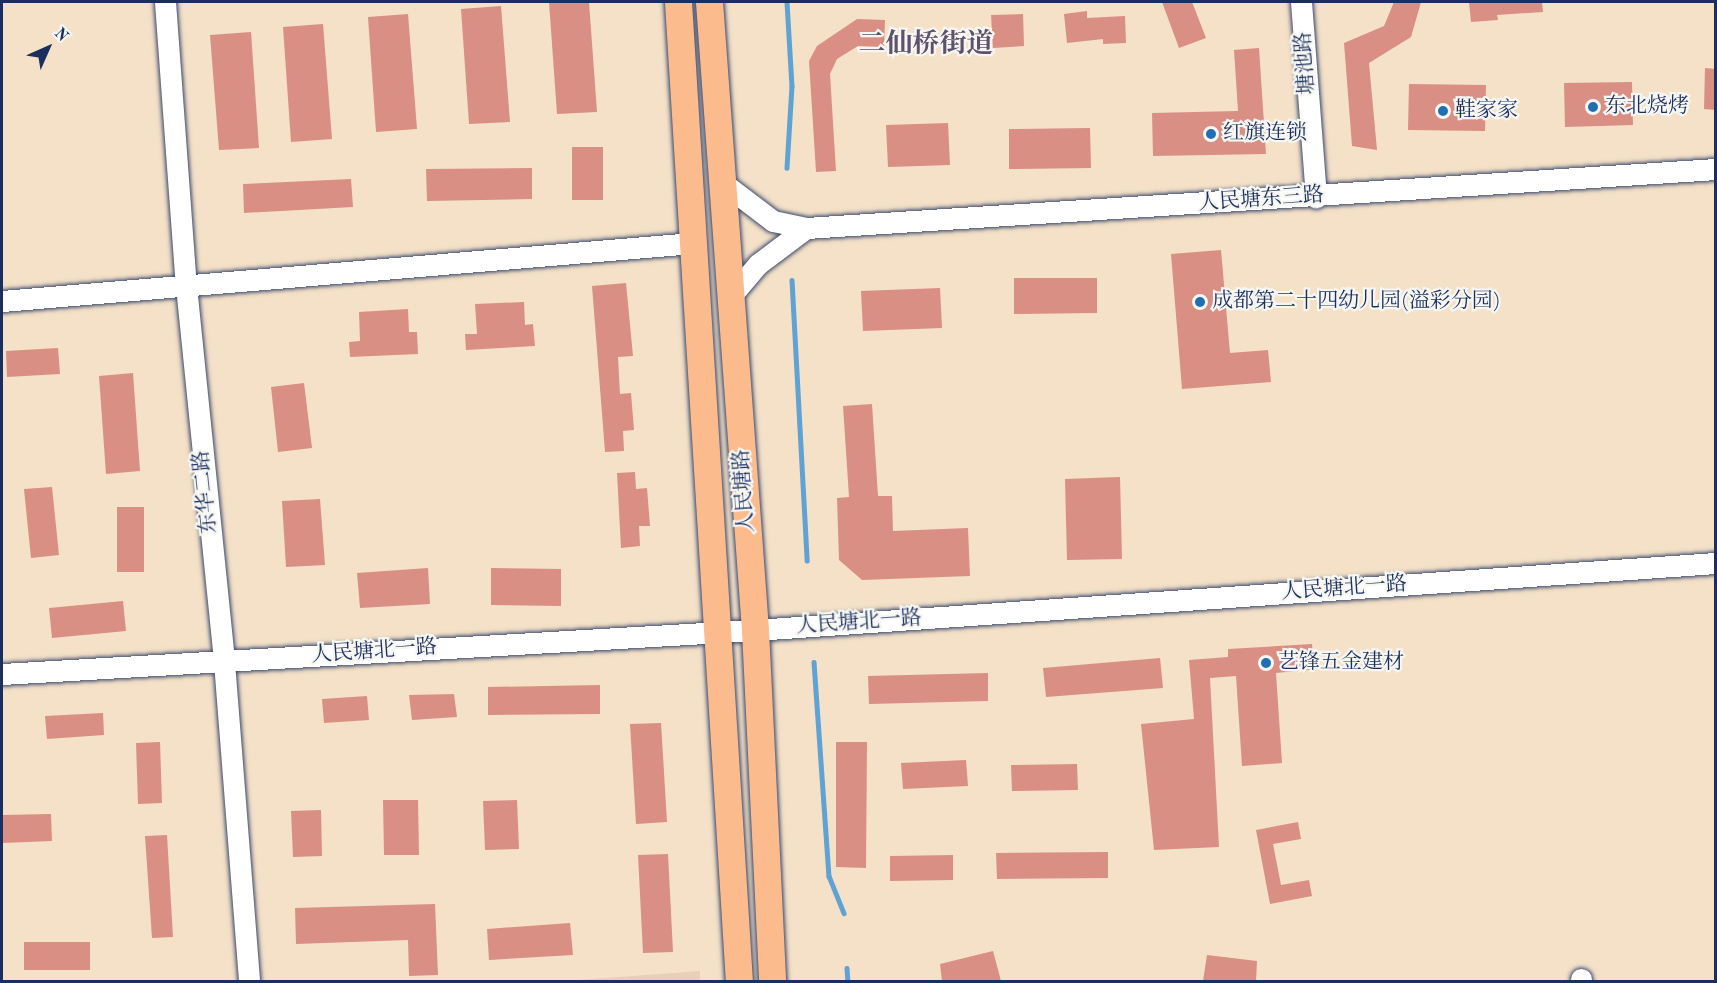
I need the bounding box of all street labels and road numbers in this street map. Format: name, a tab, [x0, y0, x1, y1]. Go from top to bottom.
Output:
street label: 塘池路	[1291, 31, 1321, 95]
street label: 人民塘东三路	[1197, 183, 1325, 217]
street label: 人民塘路	[730, 448, 760, 534]
street label: 东华二路	[189, 449, 223, 535]
street label: 人民塘北一路	[1280, 572, 1408, 606]
street label: 人民塘北一路	[795, 606, 923, 640]
street label: 人民塘北一路	[310, 635, 438, 669]

